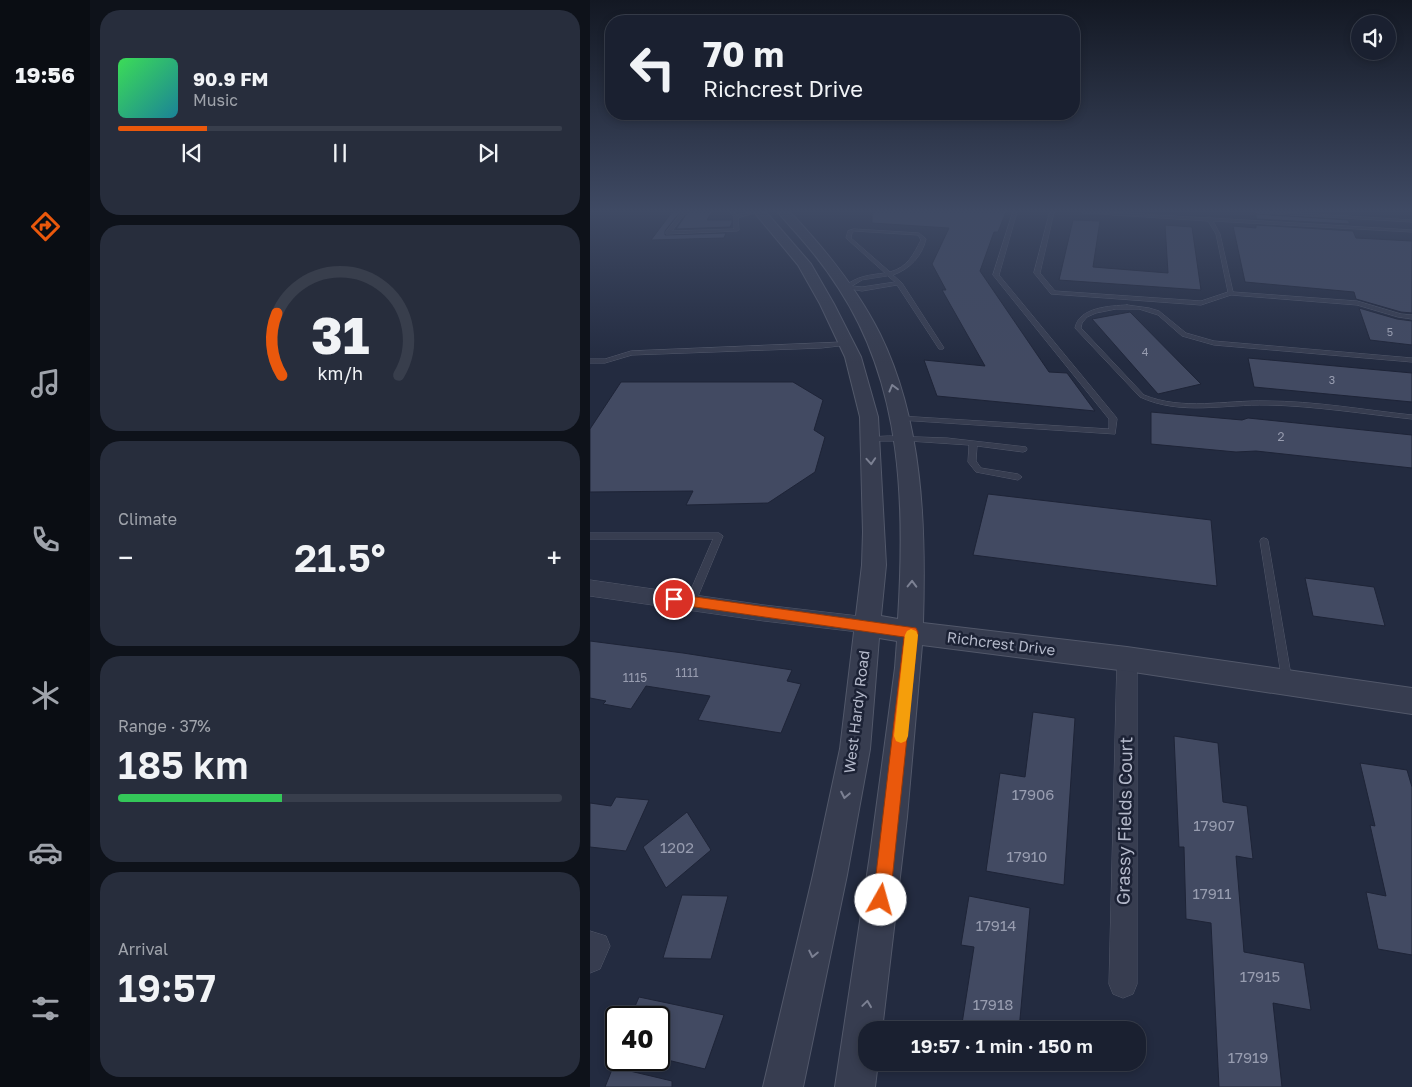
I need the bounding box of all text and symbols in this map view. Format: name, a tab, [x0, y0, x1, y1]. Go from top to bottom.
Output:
map controls	[1351, 15, 1396, 60]
button: sound	[1351, 15, 1396, 60]
text: 70 m	[703, 33, 784, 75]
icon: left	[620, 35, 685, 100]
text: 19:56	[15, 61, 75, 88]
text: 90.9 FM	[193, 67, 269, 90]
text: Richcrest Drive	[703, 75, 863, 102]
text: Music	[193, 90, 238, 110]
icon: previous	[178, 139, 206, 167]
icon: pause	[326, 139, 354, 167]
icon: next	[474, 139, 502, 167]
icon: directions	[28, 209, 63, 244]
text: 31	[311, 303, 369, 365]
house number: 5	[1387, 325, 1393, 338]
house number: 4	[1142, 345, 1149, 358]
text: km/h	[317, 362, 363, 384]
icon: music	[28, 366, 63, 401]
house number: 3	[1329, 373, 1335, 386]
one-way arrow	[888, 383, 899, 392]
house number: 2	[1278, 429, 1285, 444]
one-way arrow	[866, 458, 877, 466]
text: Climate	[118, 509, 177, 529]
icon: phone	[28, 522, 63, 557]
text: 21.5°	[294, 535, 386, 580]
text: −	[118, 541, 133, 574]
text: +	[547, 541, 562, 574]
pin	[653, 578, 695, 620]
one-way arrow	[907, 579, 917, 587]
icon: arrive	[660, 585, 688, 613]
street label: Richcrest Drive	[946, 627, 1057, 659]
street label: West Hardy Road	[840, 649, 872, 774]
house number: 1111	[675, 665, 699, 680]
house number: 1115	[623, 670, 647, 685]
icon: climate	[28, 678, 63, 713]
text: Range · 37%	[118, 716, 211, 736]
street label: Grassy Fields Court	[1112, 737, 1136, 905]
text: 185 km	[118, 742, 248, 787]
house number: 17906	[1012, 785, 1054, 803]
one-way arrow	[841, 791, 851, 800]
house number: 17907	[1193, 816, 1235, 834]
icon: car	[28, 835, 63, 870]
house number: 1202	[660, 838, 694, 856]
house number: 17910	[1007, 847, 1047, 865]
position arrow	[854, 873, 906, 925]
house number: 17911	[1193, 884, 1231, 902]
house number: 17914	[976, 916, 1016, 934]
text: Arrival	[118, 939, 168, 959]
one-way arrow	[808, 950, 818, 959]
text: 19:57	[118, 965, 216, 1010]
house number: 17915	[1240, 967, 1280, 985]
icon: filters	[28, 991, 63, 1026]
house number: 17918	[973, 995, 1013, 1013]
one-way arrow	[861, 1000, 871, 1008]
speed limit sign: 40	[605, 1006, 670, 1071]
text: 19:57 · 1 min · 150 m	[911, 1034, 1093, 1057]
house number: 17919	[1228, 1048, 1268, 1066]

